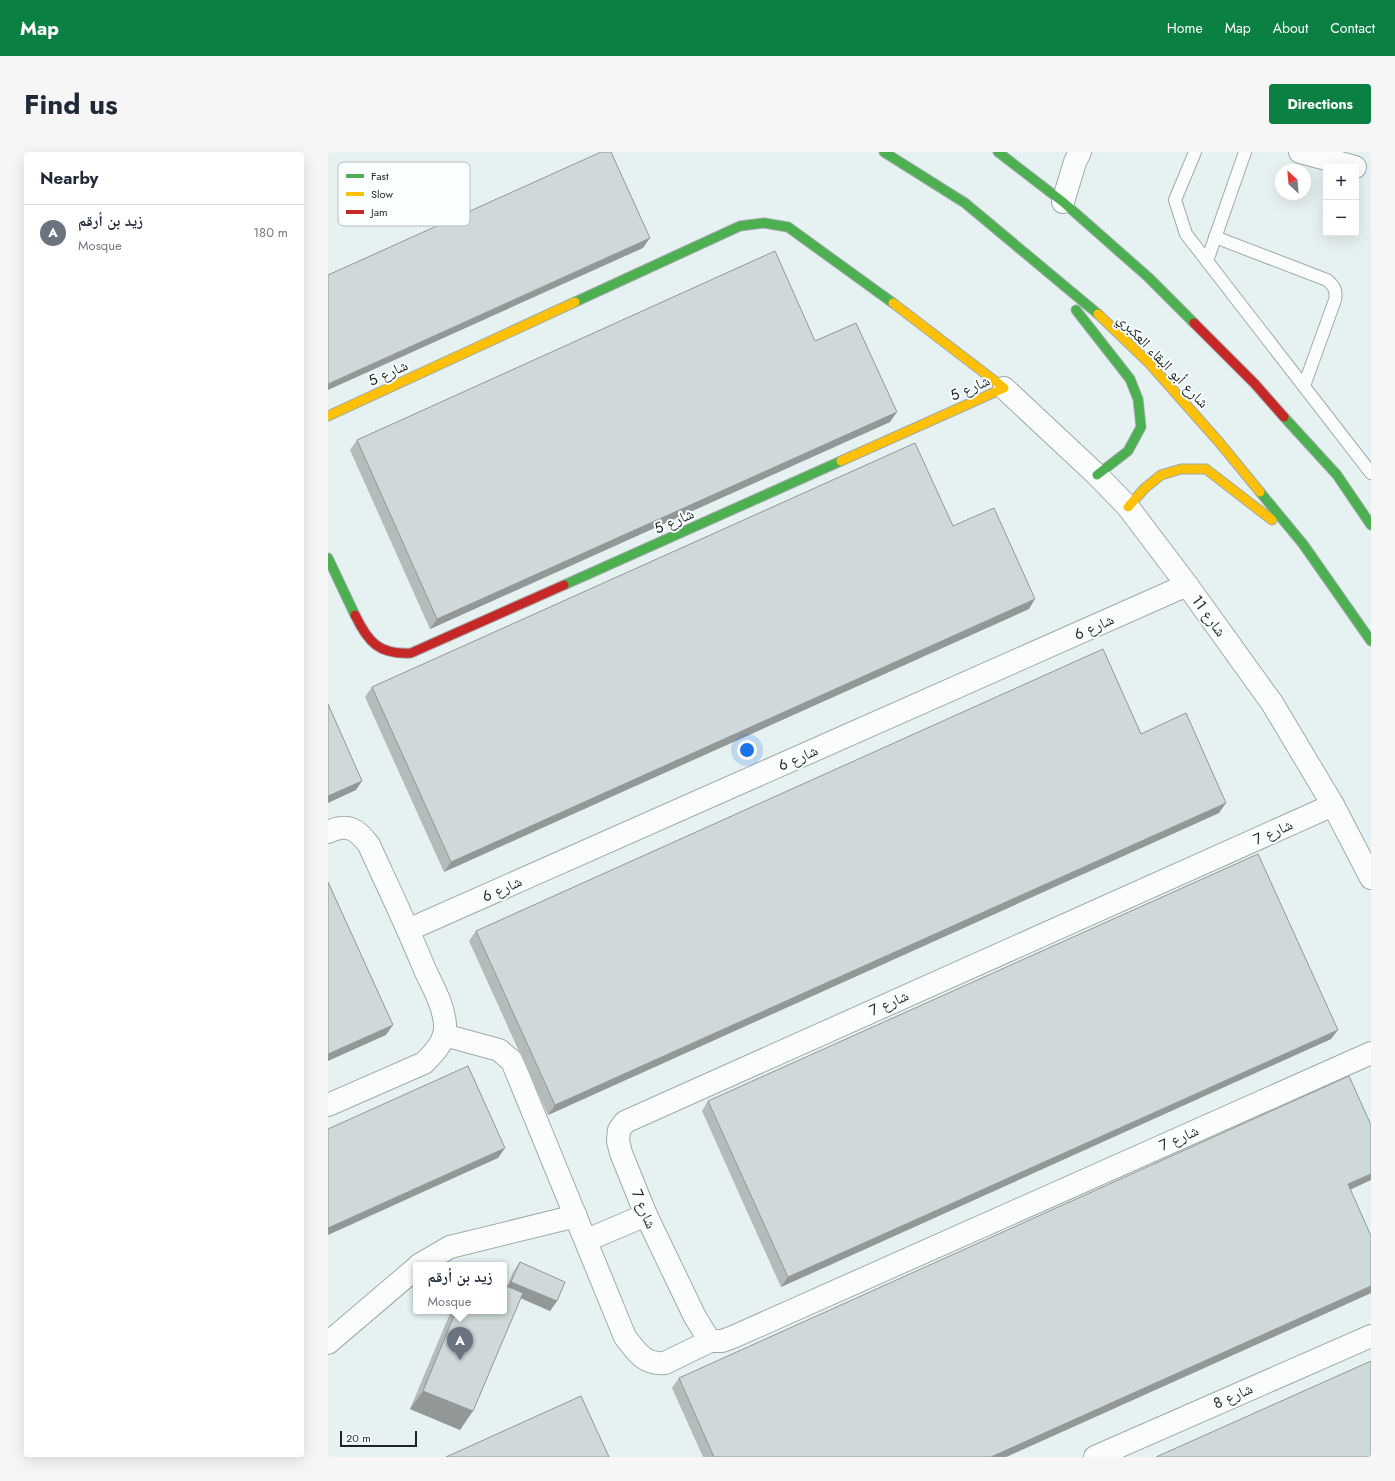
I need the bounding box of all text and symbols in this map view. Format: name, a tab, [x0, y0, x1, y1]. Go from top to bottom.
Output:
text: Map	[20, 15, 59, 42]
text: Home	[1167, 18, 1203, 38]
text: Map	[1225, 18, 1251, 38]
text: About	[1273, 18, 1308, 38]
text: Contact	[1330, 18, 1375, 38]
text: Find us	[24, 84, 118, 125]
button: Directions	[1269, 84, 1371, 124]
legend	[338, 162, 470, 226]
north arrow	[1275, 164, 1311, 200]
map controls	[1323, 164, 1359, 236]
button: +	[1323, 164, 1359, 200]
text: Nearby	[40, 166, 98, 190]
text: Fast	[371, 168, 389, 184]
text: Slow	[371, 186, 393, 202]
button: −	[1323, 200, 1359, 236]
text: Jam	[369, 204, 388, 220]
text: زيد بن أرقم	[78, 210, 143, 232]
text: A	[48, 223, 58, 242]
text: 180 m	[253, 223, 288, 242]
text: Mosque	[78, 236, 122, 255]
street label: شارع أبو البقاء العكبري	[1112, 309, 1214, 414]
street label: شارع 5	[365, 354, 412, 392]
street label: شارع 5	[947, 369, 994, 406]
street label: شارع 5	[651, 502, 698, 539]
street label: شارع 11	[1186, 591, 1232, 641]
street label: شارع 6	[1070, 608, 1118, 646]
street label: شارع 6	[774, 739, 822, 777]
your location	[737, 740, 757, 760]
street label: شارع 7	[1250, 814, 1296, 850]
street label: شارع 6	[478, 870, 526, 908]
street label: شارع 7	[866, 985, 912, 1021]
street label: شارع 7	[1156, 1120, 1202, 1156]
street label: شارع 7	[626, 1186, 662, 1232]
popup	[413, 1262, 507, 1314]
text: زيد بن أرقم	[428, 1266, 492, 1288]
text: Mosque	[428, 1292, 471, 1311]
pin: A	[447, 1327, 473, 1360]
street label: شارع 8	[1210, 1378, 1256, 1414]
scale bar	[340, 1429, 417, 1448]
text: 20 m	[346, 1430, 371, 1446]

